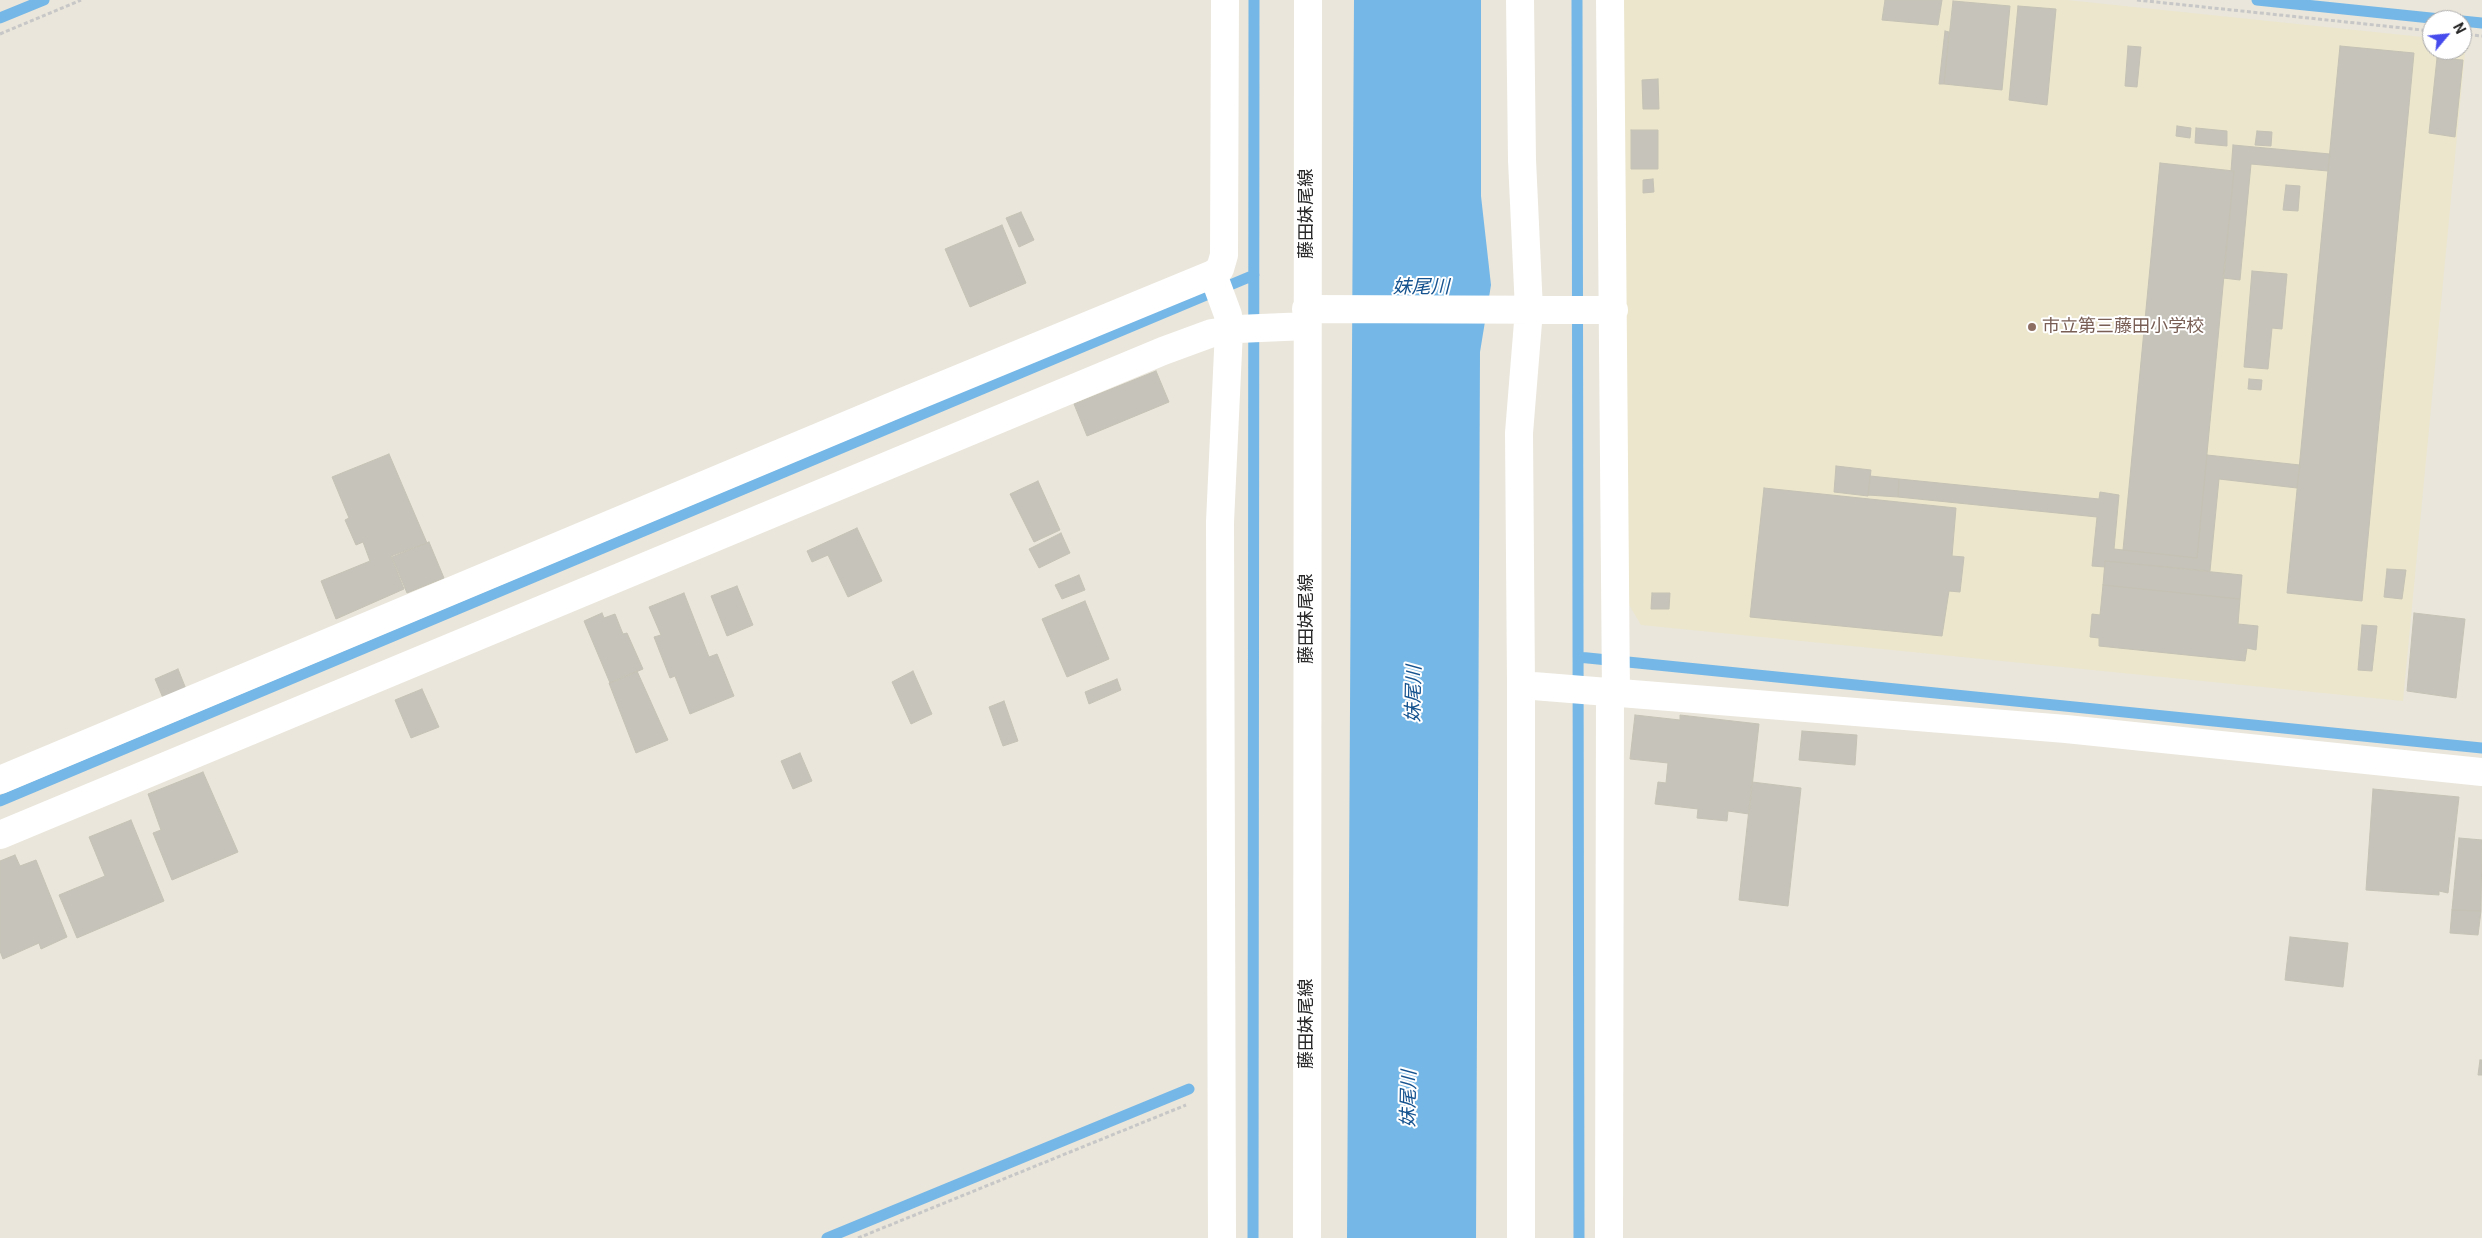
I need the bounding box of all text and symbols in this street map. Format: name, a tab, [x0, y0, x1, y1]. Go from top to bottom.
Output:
north arrow	[2422, 10, 2472, 60]
text: N	[2450, 20, 2469, 37]
street label: 藤田妹尾線	[1296, 169, 1318, 259]
water label: 妹尾川	[1393, 277, 1449, 299]
place label: 市立第三藤田小学校	[2042, 316, 2204, 338]
marker: 市立第三藤田小学校	[2026, 321, 2038, 333]
street label: 藤田妹尾線	[1296, 574, 1318, 664]
water label: 妹尾川	[1403, 665, 1427, 723]
street label: 藤田妹尾線	[1296, 979, 1318, 1069]
water label: 妹尾川	[1398, 1070, 1422, 1128]

